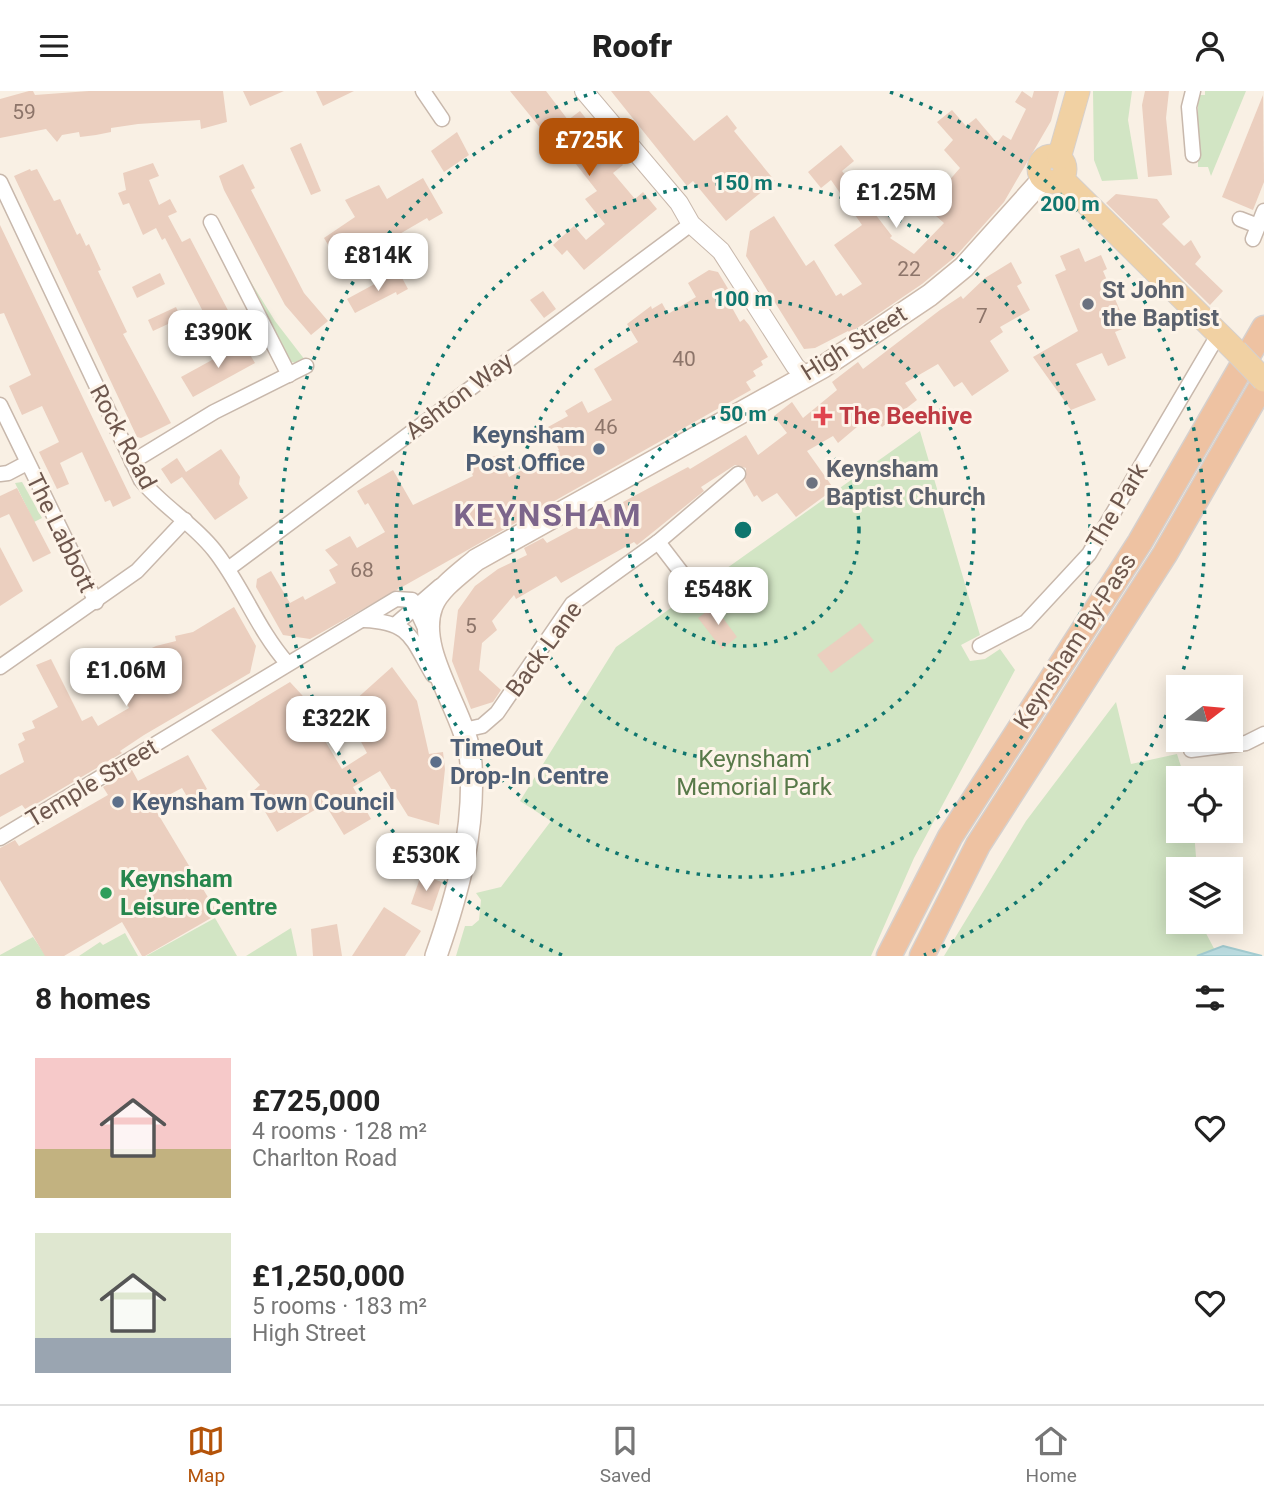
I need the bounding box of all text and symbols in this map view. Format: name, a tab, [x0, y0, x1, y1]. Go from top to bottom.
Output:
icon: menu	[35, 27, 73, 65]
text: Roofr	[592, 27, 672, 65]
icon: person	[1191, 27, 1229, 65]
house number: 59	[12, 100, 36, 124]
pin: £725K	[540, 119, 638, 178]
text: £725K	[555, 127, 623, 154]
text: 150 m	[713, 171, 773, 195]
pin: £1.25M	[839, 171, 953, 230]
text: £1.25M	[856, 179, 936, 206]
text: 200 m	[1040, 192, 1100, 216]
pin: £814K	[329, 233, 427, 293]
text: £814K	[344, 242, 412, 269]
house number: 22	[897, 257, 921, 281]
place label: St John the Baptist	[1102, 276, 1219, 332]
text: 100 m	[713, 287, 773, 311]
marker: St John the Baptist	[1080, 296, 1096, 312]
street label: High Street	[796, 300, 912, 386]
house number: 7	[976, 304, 988, 328]
pin: £390K	[169, 310, 267, 370]
text: £390K	[184, 319, 252, 346]
street label: Ashton Way	[400, 346, 519, 445]
house number: 40	[672, 347, 696, 371]
street label: Rock Road	[84, 380, 162, 494]
text: 50 m	[719, 402, 767, 426]
place label: The Beehive	[839, 402, 972, 430]
marker: The Beehive	[813, 406, 833, 426]
house number: 46	[594, 415, 618, 439]
place label: Keynsham Post Office	[465, 421, 585, 477]
marker: Keynsham Post Office	[591, 441, 607, 457]
place label: Keynsham Baptist Church	[826, 455, 986, 511]
street label: The Park	[1081, 458, 1154, 554]
street label: The Labbott	[20, 469, 102, 597]
marker: Keynsham Baptist Church	[804, 475, 820, 491]
district label: KEYNSHAM	[454, 496, 642, 534]
centre of rings	[731, 518, 755, 542]
street label: Keynsham By-Pass	[1008, 548, 1142, 734]
house number: 68	[350, 558, 374, 582]
pin: £548K	[669, 567, 767, 627]
text: £548K	[684, 576, 752, 603]
street label: Back Lane	[500, 596, 588, 702]
house number: 5	[465, 614, 477, 638]
pin: £1.06M	[69, 649, 183, 708]
text: £1.06M	[86, 657, 166, 684]
north arrow	[1166, 675, 1242, 753]
map controls	[1166, 675, 1243, 934]
pin: £322K	[287, 697, 385, 756]
text: £322K	[302, 705, 370, 732]
street label: Temple Street	[21, 733, 163, 833]
place label: TimeOut Drop-In Centre	[450, 734, 609, 790]
park label: Keynsham Memorial Park	[676, 745, 833, 801]
marker: TimeOut Drop-In Centre	[428, 754, 444, 770]
button: locate	[1166, 766, 1243, 843]
place label: Keynsham Town Council	[132, 788, 395, 816]
marker: Keynsham Town Council	[110, 794, 126, 810]
pin: £530K	[377, 833, 475, 893]
text: £530K	[392, 842, 460, 869]
button: layers	[1166, 857, 1243, 934]
place label: Keynsham Leisure Centre	[120, 865, 277, 921]
marker: Keynsham Leisure Centre	[98, 885, 114, 901]
icon: filters	[1191, 979, 1229, 1017]
text: 8 homes	[35, 981, 151, 1016]
text: £725,000	[252, 1083, 380, 1118]
icon: home	[91, 1086, 175, 1170]
icon: heart	[1191, 1109, 1229, 1147]
text: 4 rooms · 128 m²	[252, 1118, 427, 1145]
text: Charlton Road	[252, 1145, 397, 1172]
text: £1,250,000	[252, 1258, 405, 1293]
icon: home	[91, 1261, 175, 1345]
icon: heart	[1191, 1284, 1229, 1322]
text: 5 rooms · 183 m²	[252, 1293, 427, 1320]
text: High Street	[252, 1320, 366, 1347]
tab: Map	[187, 1422, 225, 1487]
tab: Saved	[600, 1422, 651, 1487]
tab: Home	[1026, 1422, 1077, 1487]

